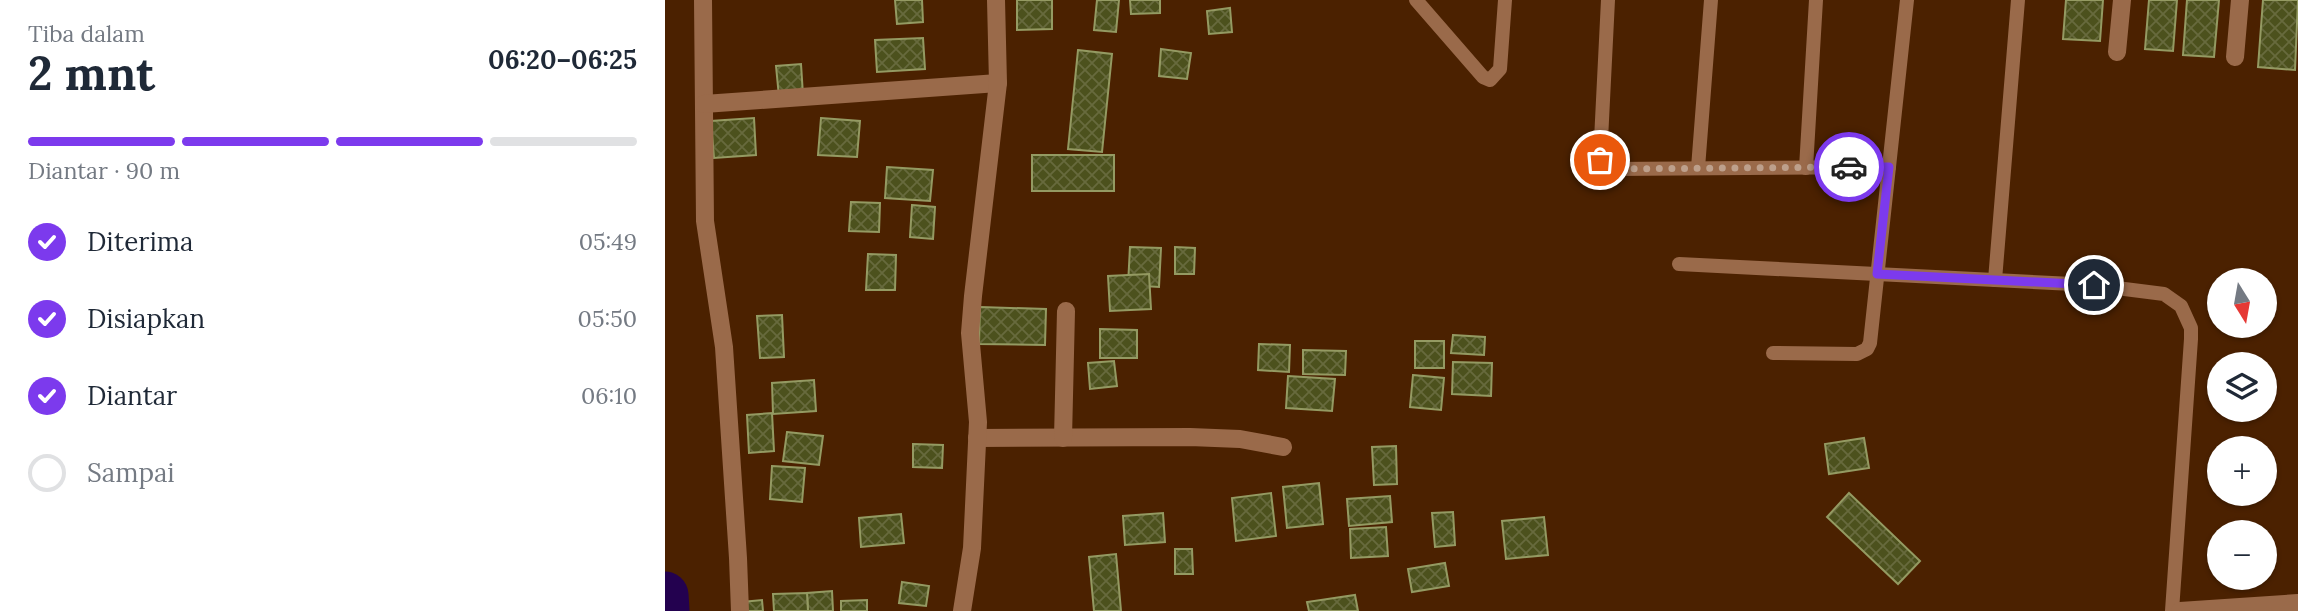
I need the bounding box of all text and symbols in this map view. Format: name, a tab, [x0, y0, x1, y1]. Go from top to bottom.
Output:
text: Tiba dalam	[28, 19, 145, 48]
text: 06:20–06:25	[488, 43, 637, 76]
text: 2 mnt	[28, 44, 155, 103]
pin	[1570, 130, 1630, 190]
courier	[1814, 132, 1884, 202]
icon: bag	[1581, 141, 1619, 179]
icon: car	[1830, 148, 1868, 186]
text: Diantar · 90 m	[28, 156, 180, 185]
icon: check	[28, 223, 66, 261]
text: Diterima	[87, 225, 193, 258]
text: 05:49	[579, 227, 637, 256]
pin	[2064, 255, 2124, 315]
icon: home	[2075, 266, 2113, 304]
north arrow	[2207, 268, 2277, 338]
map controls	[2207, 268, 2277, 590]
icon: check	[28, 300, 66, 338]
text: Disiapkan	[87, 302, 205, 335]
text: 05:50	[578, 304, 637, 333]
button: layers	[2207, 352, 2277, 422]
icon: check	[28, 377, 66, 415]
text: Diantar	[87, 379, 177, 412]
text: 06:10	[581, 381, 637, 410]
button: +	[2207, 436, 2277, 506]
text: Sampai	[87, 456, 175, 489]
button: −	[2207, 520, 2277, 590]

